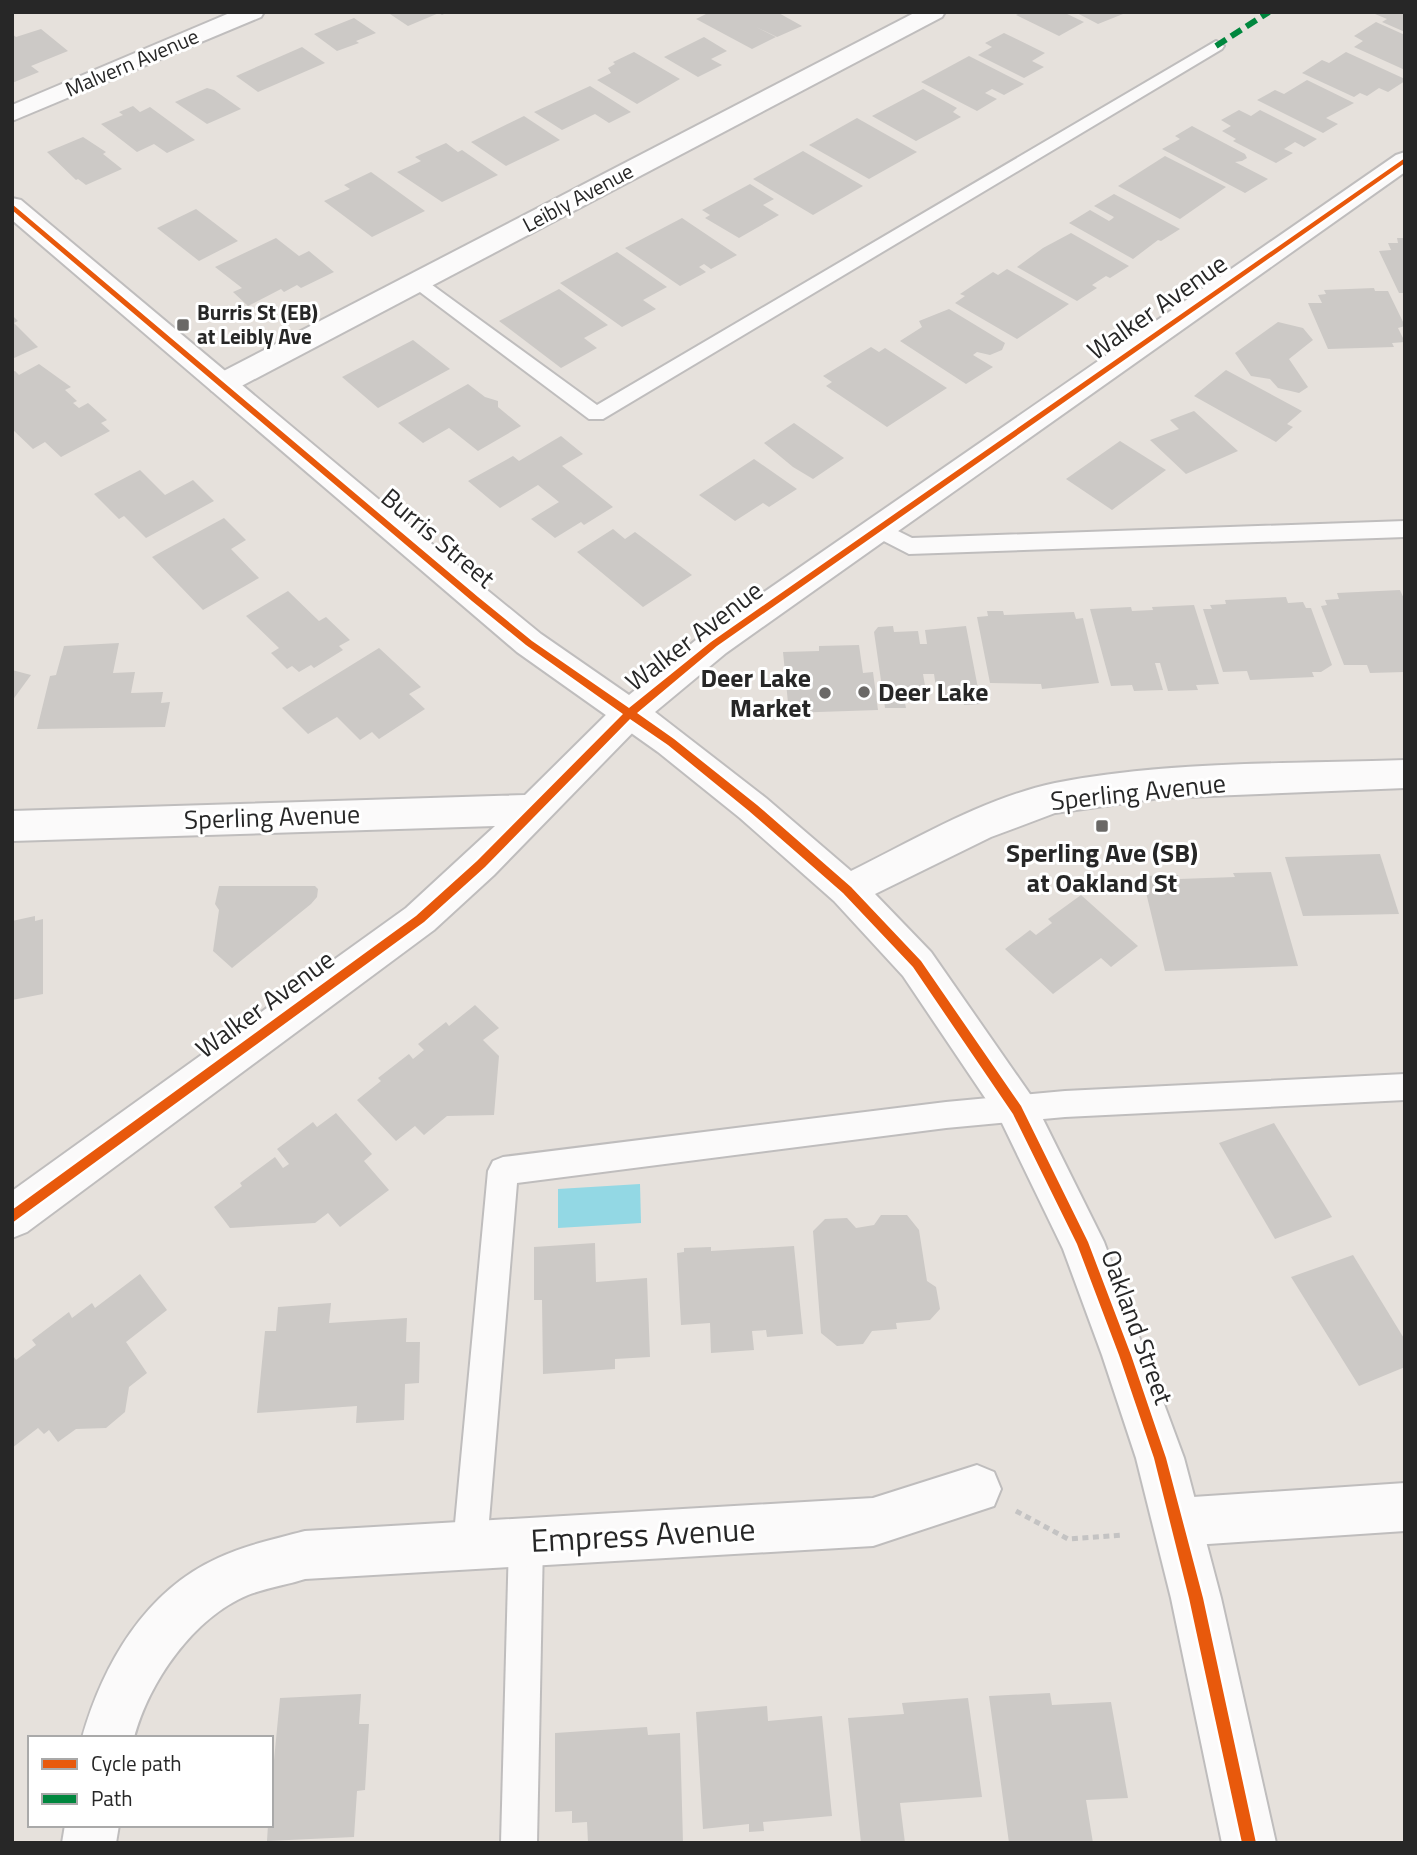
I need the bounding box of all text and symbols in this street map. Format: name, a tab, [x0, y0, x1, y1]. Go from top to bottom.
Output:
street label: Malvern Avenue	[60, 20, 203, 105]
street label: Leibly Avenue	[516, 154, 639, 240]
street label: Walker Avenue	[1079, 244, 1235, 369]
place label: Burris St (EB) at Leibly Ave	[197, 296, 318, 352]
marker: Burris St (EB) at Leibly Ave	[175, 317, 191, 333]
street label: Burris Street	[373, 478, 504, 597]
street label: Walker Avenue	[617, 571, 771, 700]
place label: Deer Lake Market	[701, 658, 811, 727]
place label: Deer Lake	[878, 672, 988, 711]
marker: Deer Lake	[856, 684, 872, 700]
marker: Deer Lake Market	[817, 685, 833, 701]
street label: Sperling Avenue	[1048, 763, 1228, 820]
street label: Sperling Avenue	[183, 794, 361, 839]
marker: Sperling Ave (SB) at Oakland St	[1094, 818, 1110, 834]
place label: Sperling Ave (SB) at Oakland St	[1006, 833, 1198, 902]
street label: Walker Avenue	[187, 940, 342, 1067]
street label: Oakland Street	[1091, 1244, 1184, 1410]
street label: Empress Avenue	[529, 1504, 757, 1564]
legend	[28, 1736, 273, 1827]
text: Cycle path	[91, 1747, 182, 1779]
text: Path	[91, 1782, 133, 1814]

